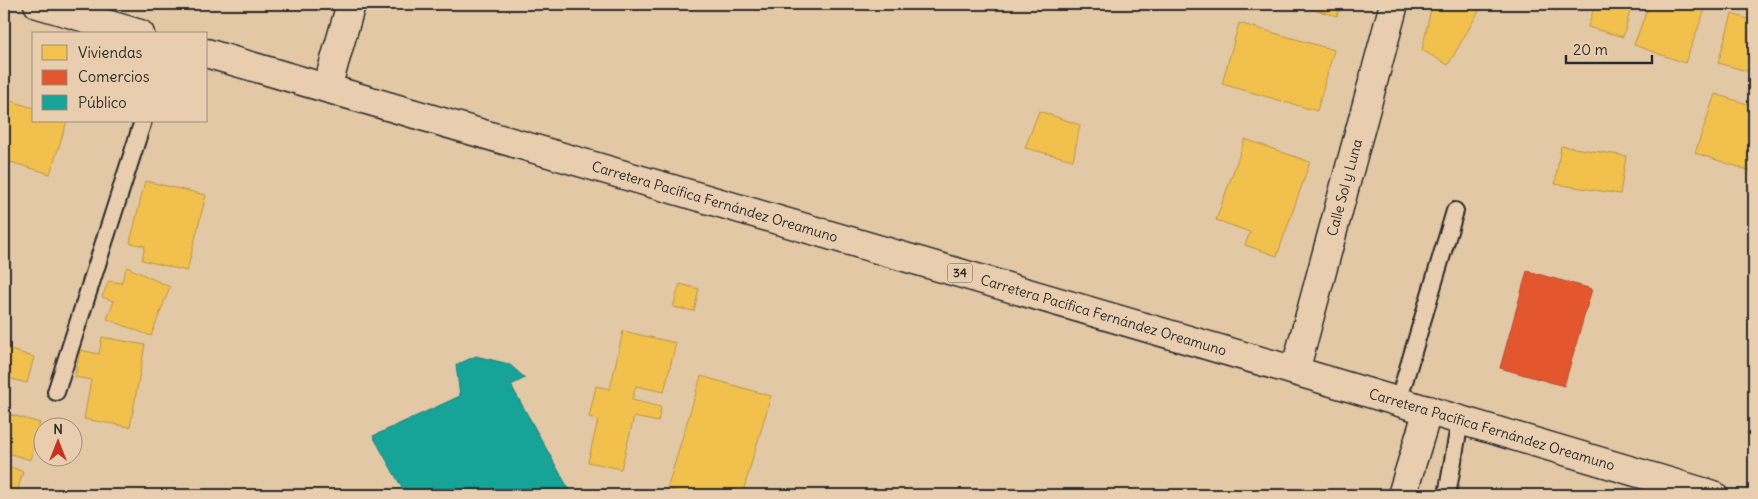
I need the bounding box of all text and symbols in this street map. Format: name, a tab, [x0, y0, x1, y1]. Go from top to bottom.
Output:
legend	[32, 32, 208, 122]
scale bar	[1566, 32, 1652, 64]
text: 20 m	[1573, 40, 1608, 59]
text: Viviendas	[78, 43, 143, 62]
text: Comercios	[78, 67, 150, 86]
text: Público	[78, 93, 127, 112]
street label: Calle Sol y Luna	[1323, 137, 1366, 238]
street label: Carretera Pacífica Fernández Oreamuno	[590, 157, 840, 246]
road number: 34	[948, 264, 972, 282]
street label: Carretera Pacífica Fernández Oreamuno	[978, 271, 1229, 360]
street label: Carretera Pacífica Fernández Oreamuno	[1367, 384, 1617, 474]
north arrow	[32, 416, 82, 466]
text: N	[53, 420, 63, 438]

